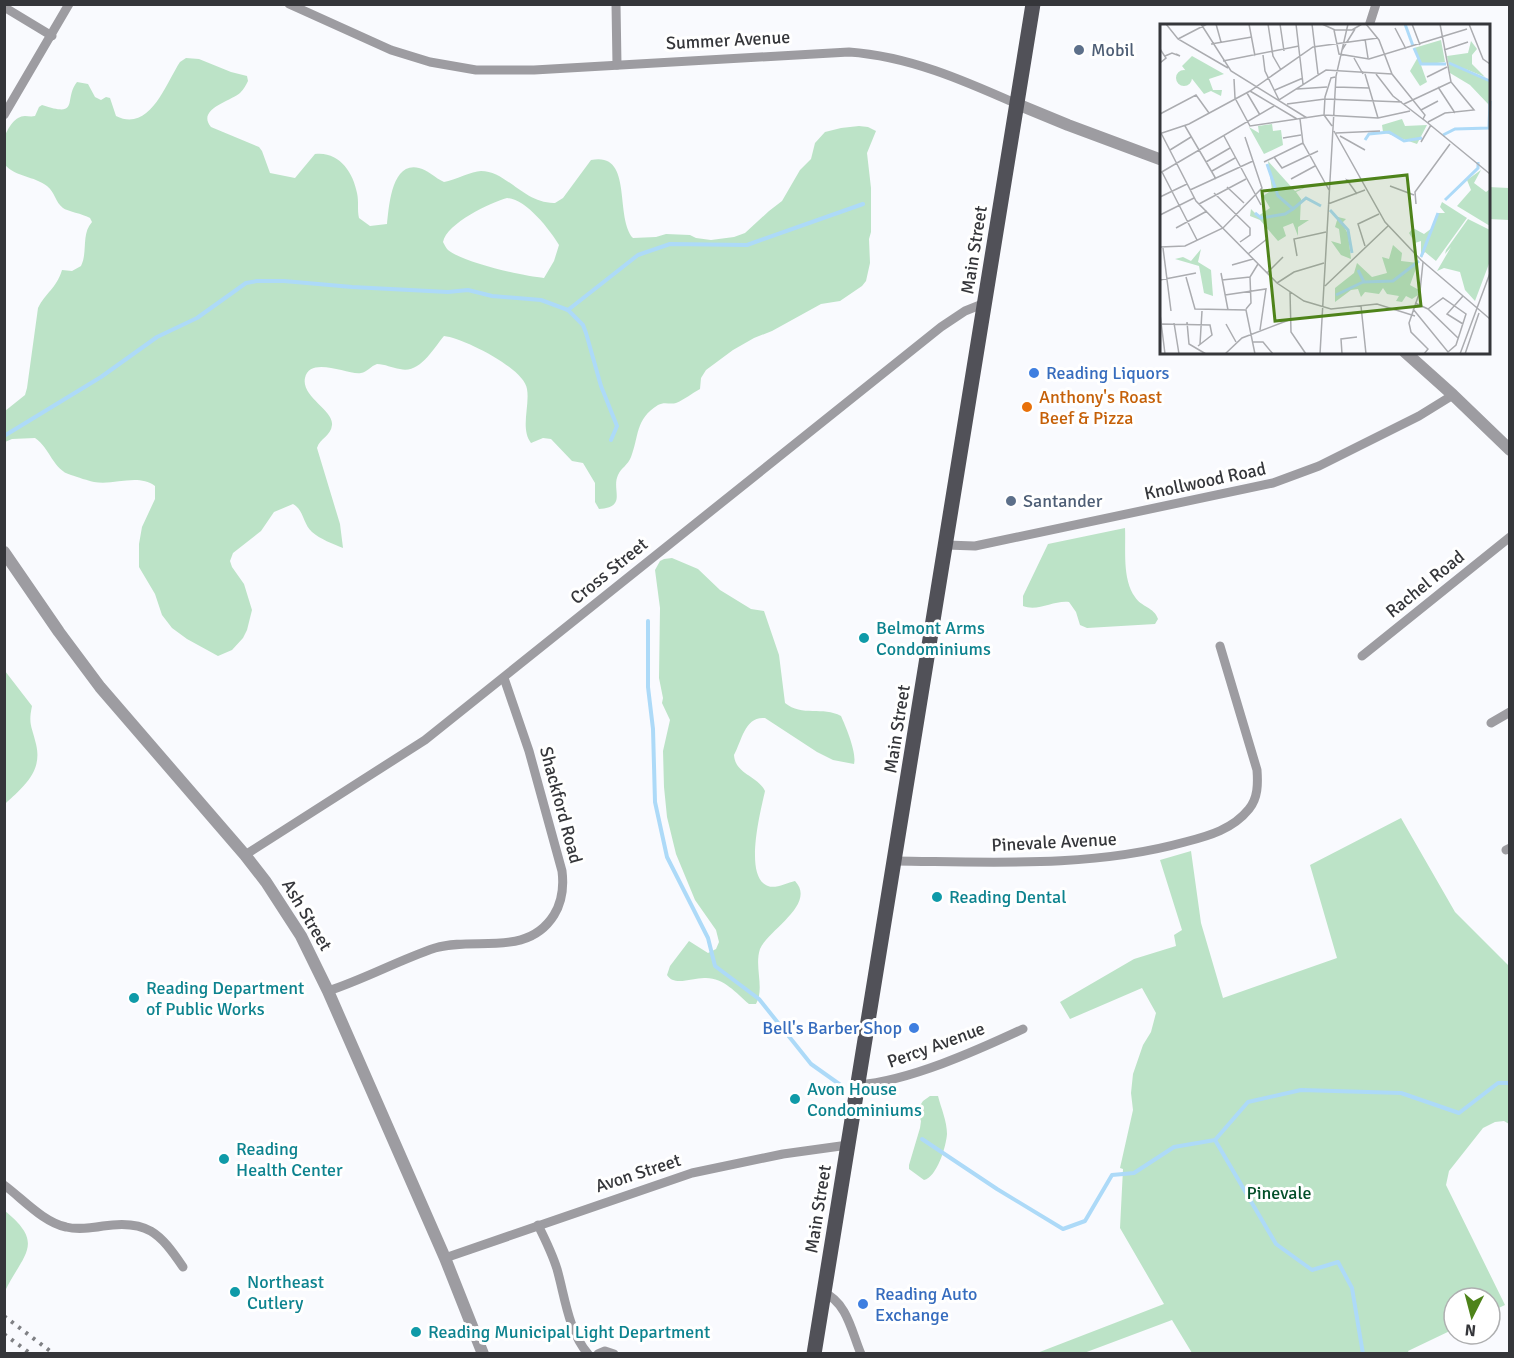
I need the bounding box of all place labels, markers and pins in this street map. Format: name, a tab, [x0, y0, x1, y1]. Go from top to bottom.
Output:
place label: Mobil	[1091, 39, 1135, 61]
marker: Mobil	[1072, 43, 1086, 57]
place label: Reading Liquors	[1046, 362, 1170, 384]
marker: Reading Liquors	[1027, 366, 1041, 380]
place label: Anthony's Roast Beef & Pizza	[1039, 386, 1162, 429]
marker: Anthony's Roast Beef & Pizza	[1020, 400, 1034, 414]
place label: Santander	[1023, 490, 1103, 512]
marker: Santander	[1004, 494, 1018, 508]
place label: Belmont Arms Condominiums	[876, 617, 991, 660]
marker: Belmont Arms Condominiums	[857, 631, 871, 645]
place label: Reading Dental	[949, 886, 1066, 908]
marker: Reading Dental	[930, 890, 944, 904]
place label: Reading Department of Public Works	[146, 977, 304, 1020]
marker: Reading Department of Public Works	[127, 991, 141, 1005]
place label: Bell's Barber Shop	[762, 1017, 902, 1039]
marker: Bell's Barber Shop	[907, 1021, 921, 1035]
place label: Avon House Condominiums	[807, 1078, 922, 1121]
marker: Avon House Condominiums	[788, 1092, 802, 1106]
place label: Reading Health Center	[236, 1138, 343, 1181]
marker: Reading Health Center	[217, 1152, 231, 1166]
place label: Northeast Cutlery	[247, 1271, 324, 1314]
place label: Reading Auto Exchange	[875, 1283, 977, 1326]
marker: Northeast Cutlery	[228, 1285, 242, 1299]
marker: Reading Auto Exchange	[856, 1297, 870, 1311]
place label: Reading Municipal Light Department	[428, 1321, 710, 1343]
marker: Reading Municipal Light Department	[409, 1325, 423, 1339]

